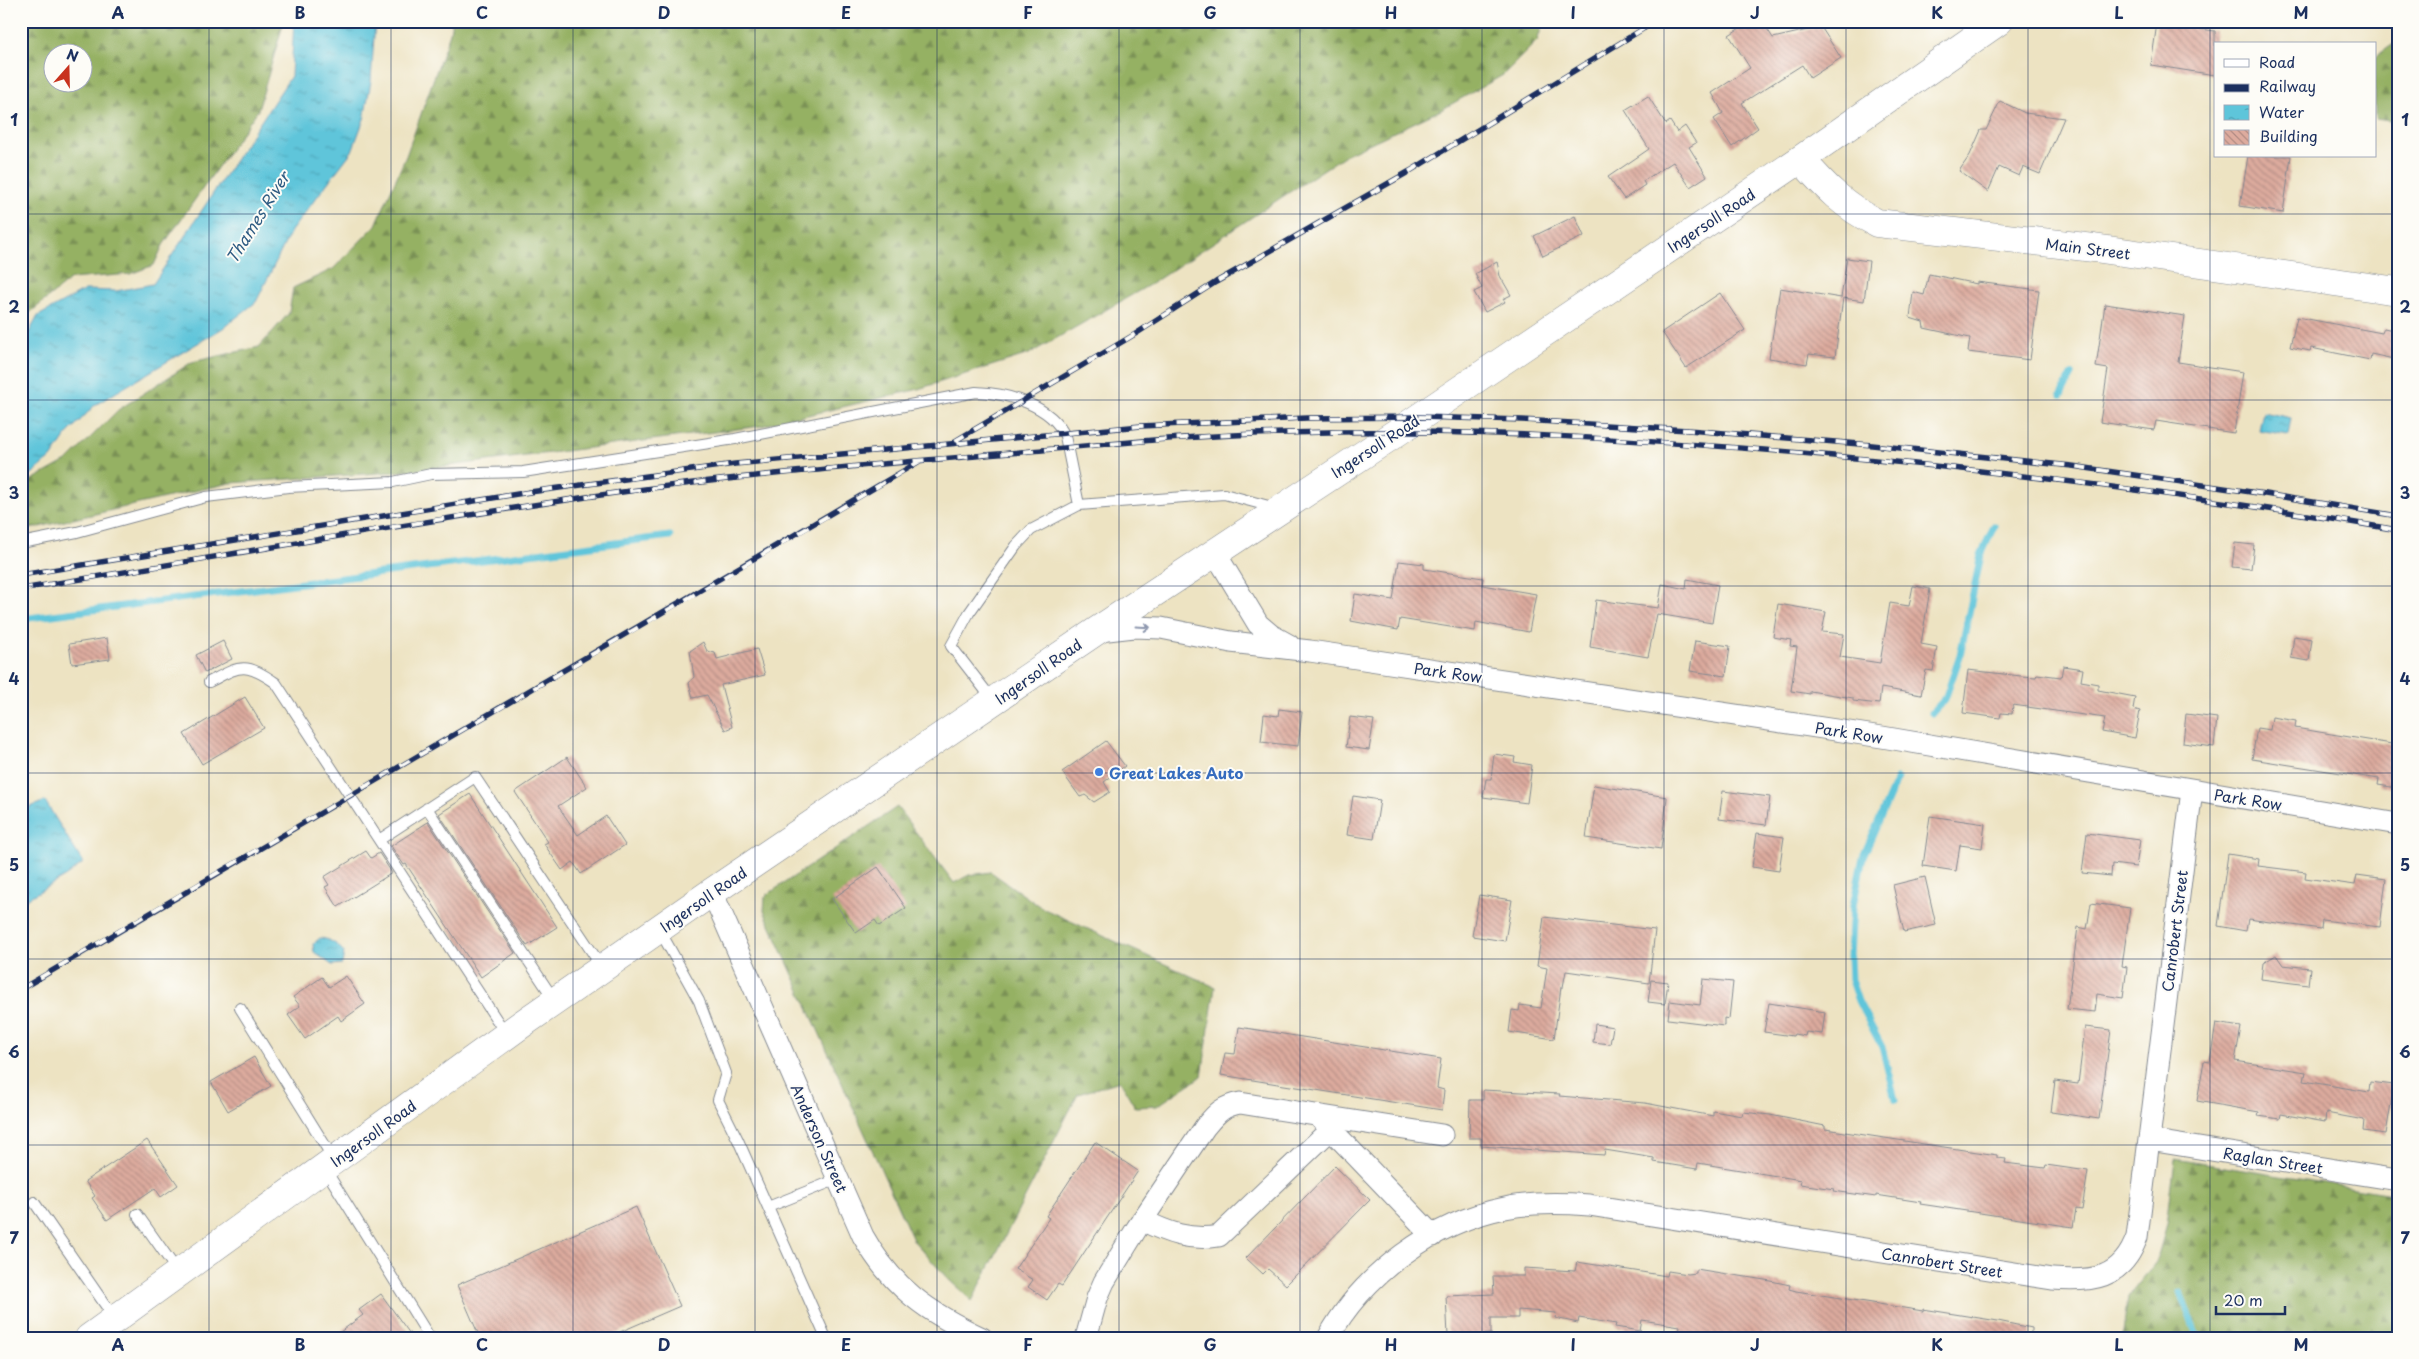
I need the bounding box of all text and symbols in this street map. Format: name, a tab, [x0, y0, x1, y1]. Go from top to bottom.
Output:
text: A	[112, 0, 125, 24]
text: B	[295, 0, 306, 24]
text: C	[476, 0, 488, 24]
text: D	[658, 0, 670, 24]
text: E	[841, 0, 851, 24]
text: F	[1023, 0, 1033, 24]
text: G	[1203, 0, 1217, 24]
text: H	[1385, 0, 1397, 24]
text: I	[1570, 0, 1576, 24]
text: J	[1750, 0, 1760, 24]
text: K	[1931, 0, 1943, 24]
text: L	[2114, 0, 2124, 24]
text: M	[2293, 0, 2309, 24]
north arrow	[42, 42, 92, 92]
legend	[2214, 42, 2376, 158]
text: N	[64, 44, 81, 67]
text: Road	[2259, 50, 2295, 73]
text: Railway	[2259, 74, 2316, 97]
text: Water	[2259, 100, 2304, 123]
text: 1	[10, 107, 18, 131]
text: 1	[2401, 107, 2409, 131]
text: Building	[2259, 124, 2318, 147]
water label: Thames River	[219, 164, 296, 267]
street label: Ingersoll Road	[1662, 182, 1760, 258]
street label: Main Street	[2044, 231, 2132, 265]
text: 2	[8, 294, 20, 318]
text: 2	[2399, 294, 2411, 318]
street label: Ingersoll Road	[1326, 409, 1424, 483]
text: 3	[9, 480, 19, 504]
text: 3	[2400, 480, 2410, 504]
one-way arrow	[1135, 623, 1151, 632]
street label: Ingersoll Road	[990, 632, 1086, 710]
street label: Park Row	[1413, 656, 1484, 688]
text: 4	[9, 666, 20, 690]
text: 4	[2400, 666, 2411, 690]
street label: Park Row	[1813, 715, 1885, 749]
place label: Great Lakes Auto	[1109, 761, 1244, 784]
marker: Great Lakes Auto	[1093, 766, 1105, 778]
street label: Park Row	[2212, 782, 2284, 816]
text: 5	[9, 852, 19, 876]
text: 5	[2400, 852, 2410, 876]
street label: Ingersoll Road	[655, 860, 751, 938]
street label: Canrobert Street	[2155, 869, 2193, 993]
text: 6	[8, 1039, 20, 1063]
text: 6	[2399, 1039, 2411, 1063]
street label: Anderson Street	[786, 1080, 854, 1196]
street label: Ingersoll Road	[325, 1094, 421, 1172]
street label: Raglan Street	[2221, 1141, 2325, 1179]
text: 7	[9, 1225, 19, 1249]
text: 7	[2400, 1225, 2410, 1249]
street label: Canrobert Street	[1880, 1241, 2004, 1283]
scale bar	[2216, 1284, 2285, 1316]
text: 20 m	[2224, 1288, 2263, 1311]
text: A	[112, 1332, 125, 1356]
text: B	[295, 1332, 306, 1356]
text: C	[476, 1332, 488, 1356]
text: D	[658, 1332, 670, 1356]
text: E	[841, 1332, 851, 1356]
text: F	[1023, 1332, 1033, 1356]
text: G	[1203, 1332, 1217, 1356]
text: H	[1385, 1332, 1397, 1356]
text: I	[1570, 1332, 1576, 1356]
text: J	[1750, 1332, 1760, 1356]
text: K	[1931, 1332, 1943, 1356]
text: L	[2114, 1332, 2124, 1356]
text: M	[2293, 1332, 2309, 1356]

